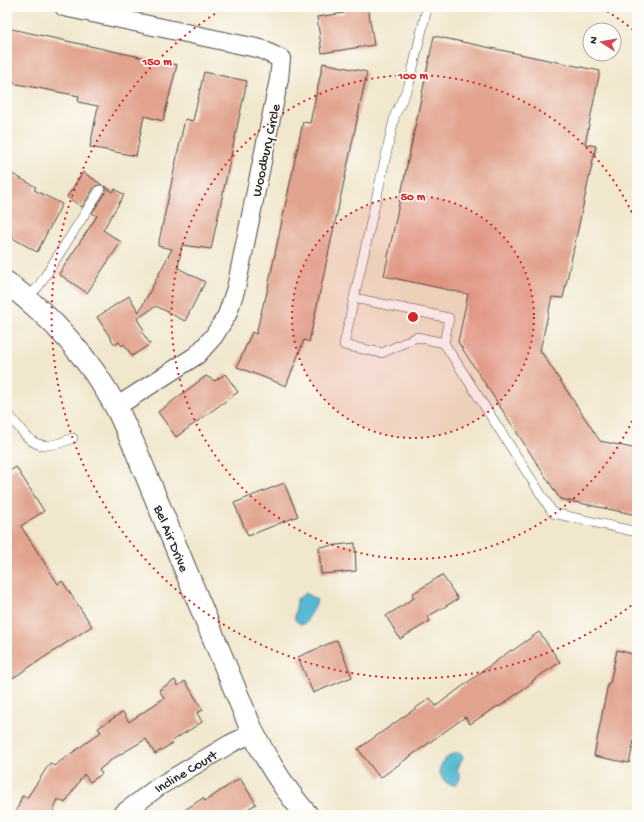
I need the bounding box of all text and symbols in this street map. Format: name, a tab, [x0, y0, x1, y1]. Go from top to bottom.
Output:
north arrow	[582, 22, 622, 62]
text: N	[588, 36, 601, 45]
text: 150 m	[141, 56, 172, 70]
text: 100 m	[397, 70, 428, 84]
street label: Woodbury Circle	[249, 102, 286, 198]
text: 50 m	[401, 191, 426, 205]
centre of rings	[406, 310, 420, 324]
street label: Bel Air Drive	[148, 502, 192, 576]
street label: Incline Court	[152, 747, 222, 798]

